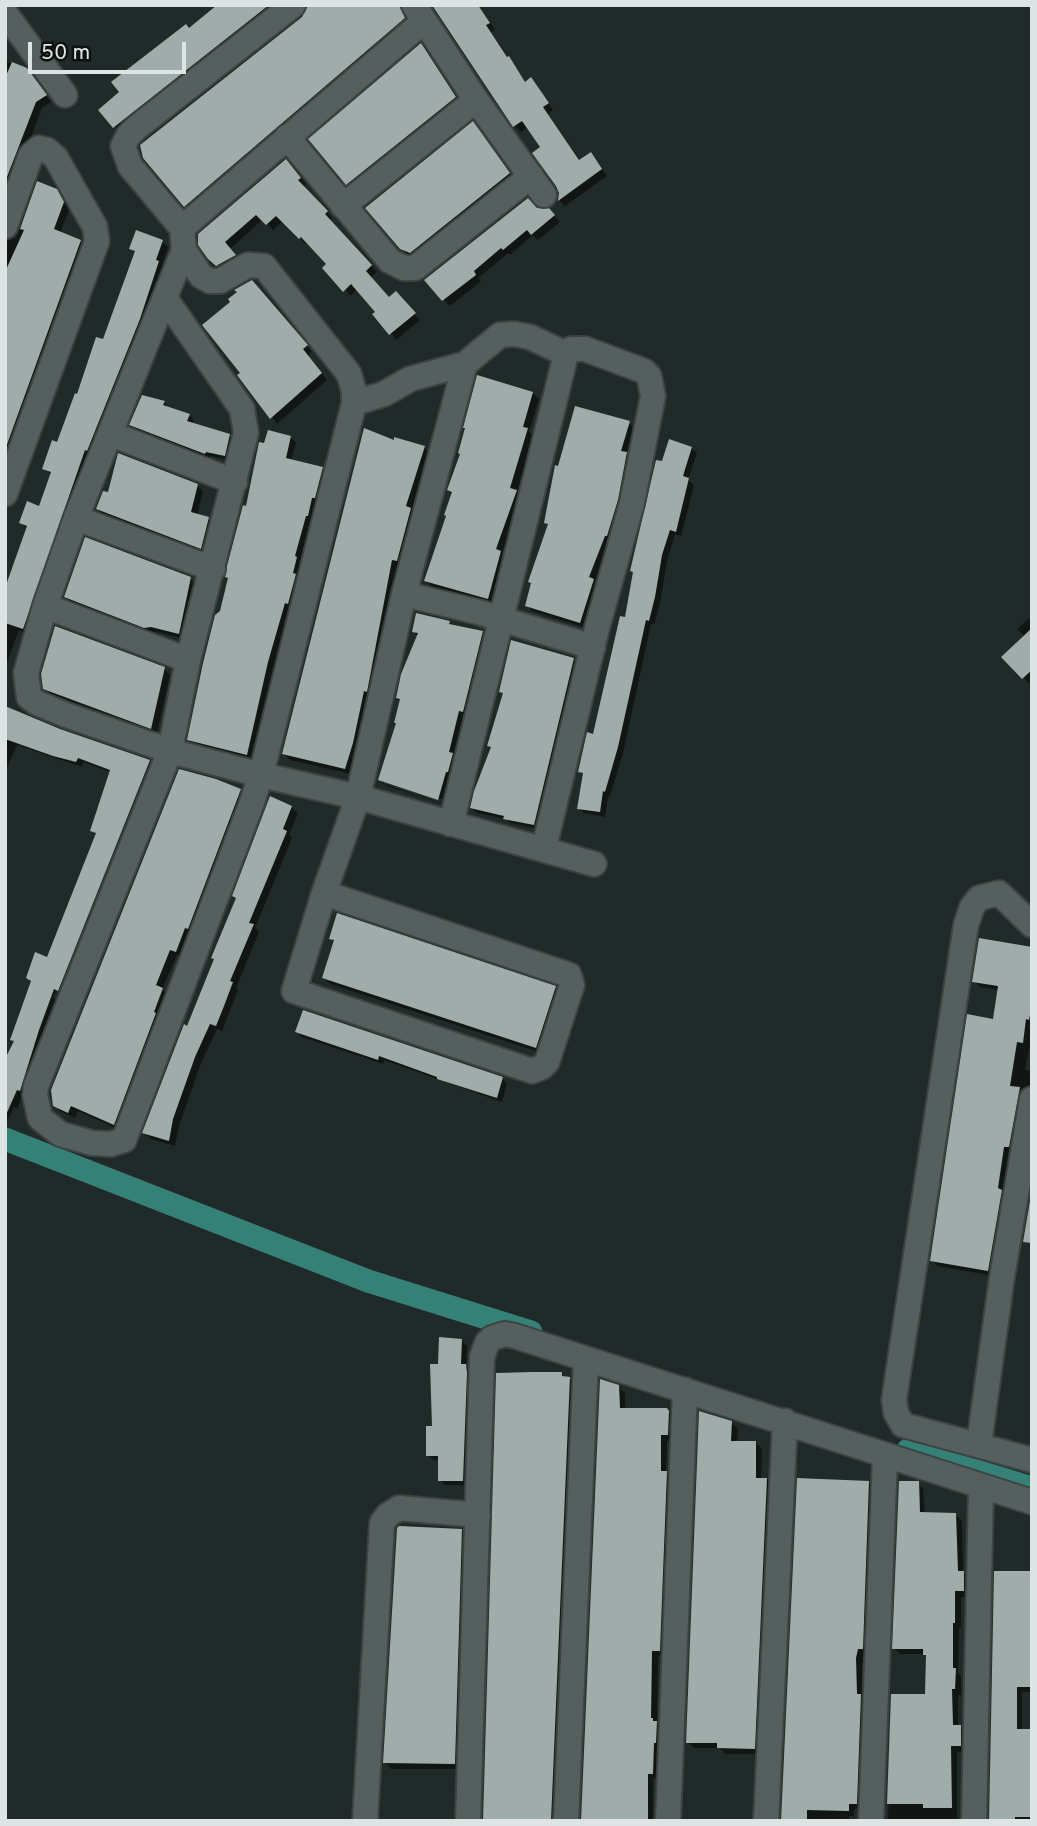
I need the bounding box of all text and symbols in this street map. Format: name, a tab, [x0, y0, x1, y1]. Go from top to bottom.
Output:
scale bar	[32, 28, 189, 72]
text: 50 m	[41, 40, 90, 67]

